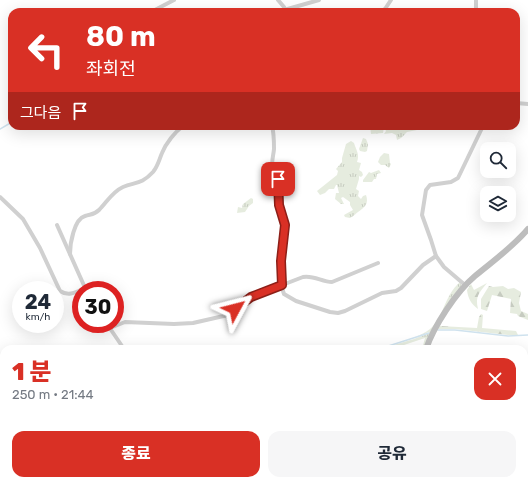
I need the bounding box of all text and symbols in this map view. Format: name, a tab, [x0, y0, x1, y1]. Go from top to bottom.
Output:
text: 80 m	[86, 20, 156, 53]
icon: left	[20, 24, 72, 76]
text: 좌회전	[86, 58, 136, 80]
icon: arrive	[69, 100, 91, 122]
text: 그다음	[20, 104, 61, 122]
map controls	[480, 142, 516, 222]
button: search	[480, 142, 516, 178]
pin	[261, 162, 295, 196]
icon: arrive	[267, 168, 289, 190]
button: layers	[480, 186, 516, 222]
speed limit sign: 30	[72, 281, 124, 333]
position arrow	[214, 288, 256, 330]
text: 24	[25, 290, 51, 314]
text: km/h	[26, 311, 50, 323]
text: 1 분	[12, 358, 52, 386]
button: close	[474, 358, 516, 400]
text: 250 m · 21:44	[12, 387, 94, 402]
button: 종료	[12, 431, 260, 477]
button: 공유	[268, 431, 516, 477]

